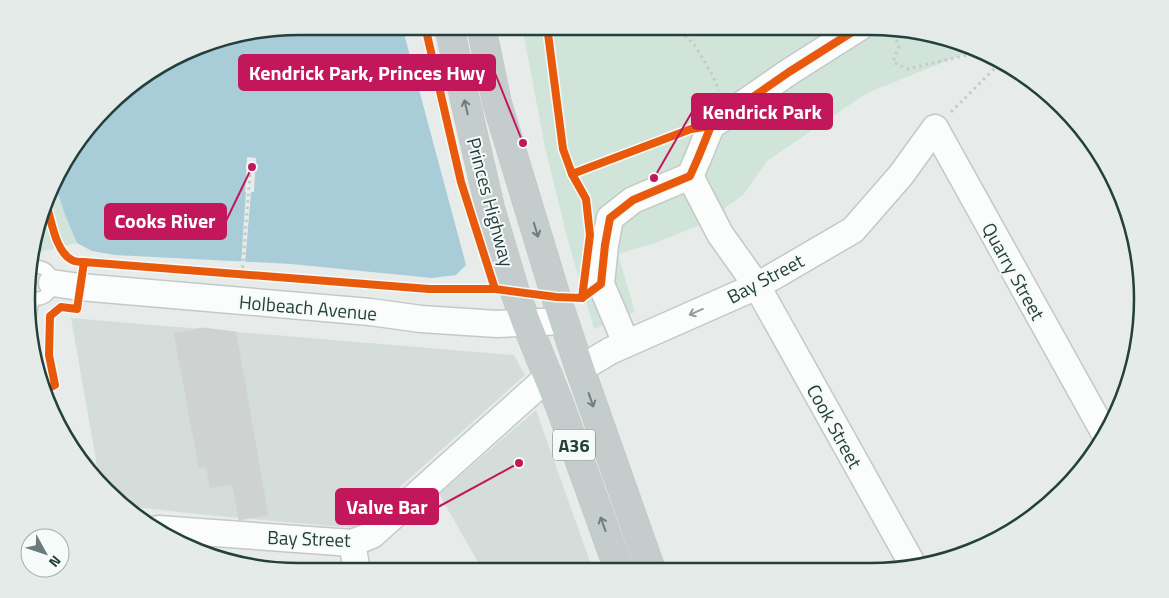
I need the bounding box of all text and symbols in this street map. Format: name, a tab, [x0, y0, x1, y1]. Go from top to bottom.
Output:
callout: Kendrick Park, Princes Hwy	[239, 55, 495, 90]
text: Kendrick Park, Princes Hwy	[249, 57, 485, 88]
callout: Kendrick Park	[692, 94, 832, 129]
text: Kendrick Park	[702, 96, 823, 127]
one-way arrow	[461, 99, 470, 115]
street label: Princes Highway	[460, 134, 522, 270]
callout: Cooks River	[105, 204, 226, 239]
text: Cooks River	[114, 205, 216, 236]
street label: Quarry Street	[975, 217, 1053, 325]
one-way arrow	[532, 221, 541, 237]
street label: Bay Street	[721, 245, 809, 310]
street label: Holbeach Avenue	[238, 287, 378, 327]
one-way arrow	[689, 308, 704, 318]
street label: Cook Street	[800, 379, 870, 474]
one-way arrow	[587, 392, 596, 407]
road number: A36	[553, 430, 595, 460]
callout: Valve Bar	[336, 489, 438, 524]
text: Valve Bar	[346, 491, 428, 522]
one-way arrow	[598, 517, 607, 533]
street label: Bay Street	[267, 522, 352, 554]
north arrow	[20, 528, 70, 578]
text: N	[44, 551, 67, 572]

